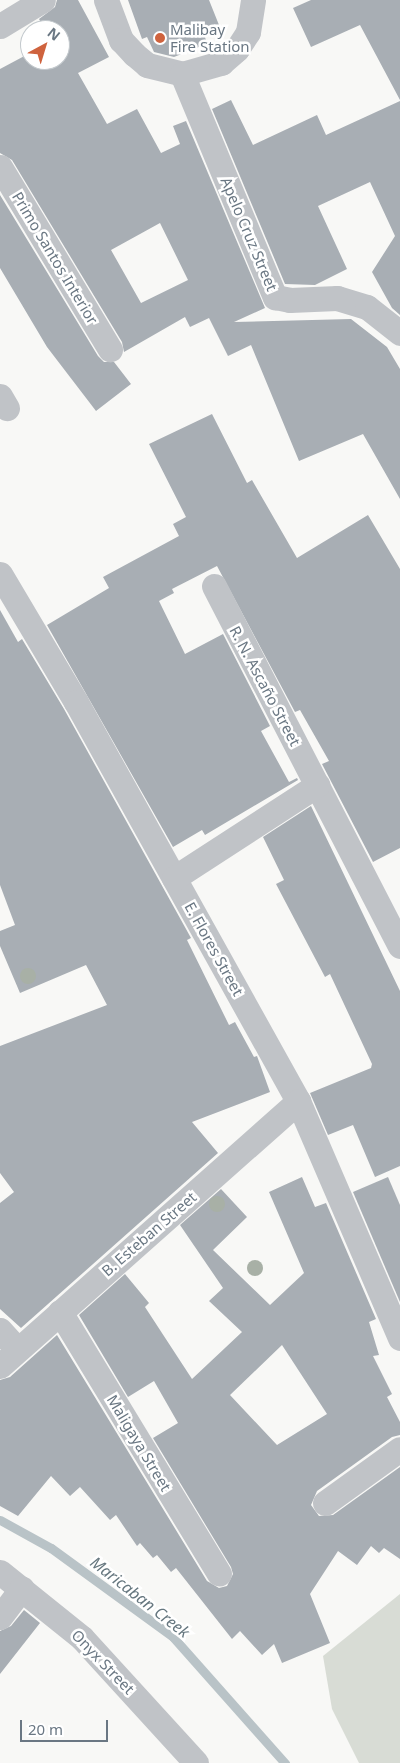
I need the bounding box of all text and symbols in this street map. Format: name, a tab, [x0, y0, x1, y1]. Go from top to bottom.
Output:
north arrow	[20, 20, 70, 70]
place label: Malibay Fire Station	[170, 20, 250, 55]
text: N	[44, 23, 65, 45]
marker: Malibay Fire Station	[154, 32, 166, 44]
street label: Apelo Cruz Street	[217, 174, 281, 294]
street label: Primo Santos Interior	[8, 189, 102, 327]
street label: R. N. Ascaño Street	[226, 623, 304, 749]
street label: E. Flores Street	[181, 899, 247, 999]
street label: B. Esteban Street	[98, 1188, 200, 1280]
street label: Maligaya Street	[103, 1392, 175, 1494]
water label: Maricaban Creek	[87, 1552, 193, 1642]
street label: Onyx Street	[68, 1626, 138, 1698]
scale bar	[22, 1710, 110, 1742]
text: 20 m	[28, 1719, 63, 1739]

